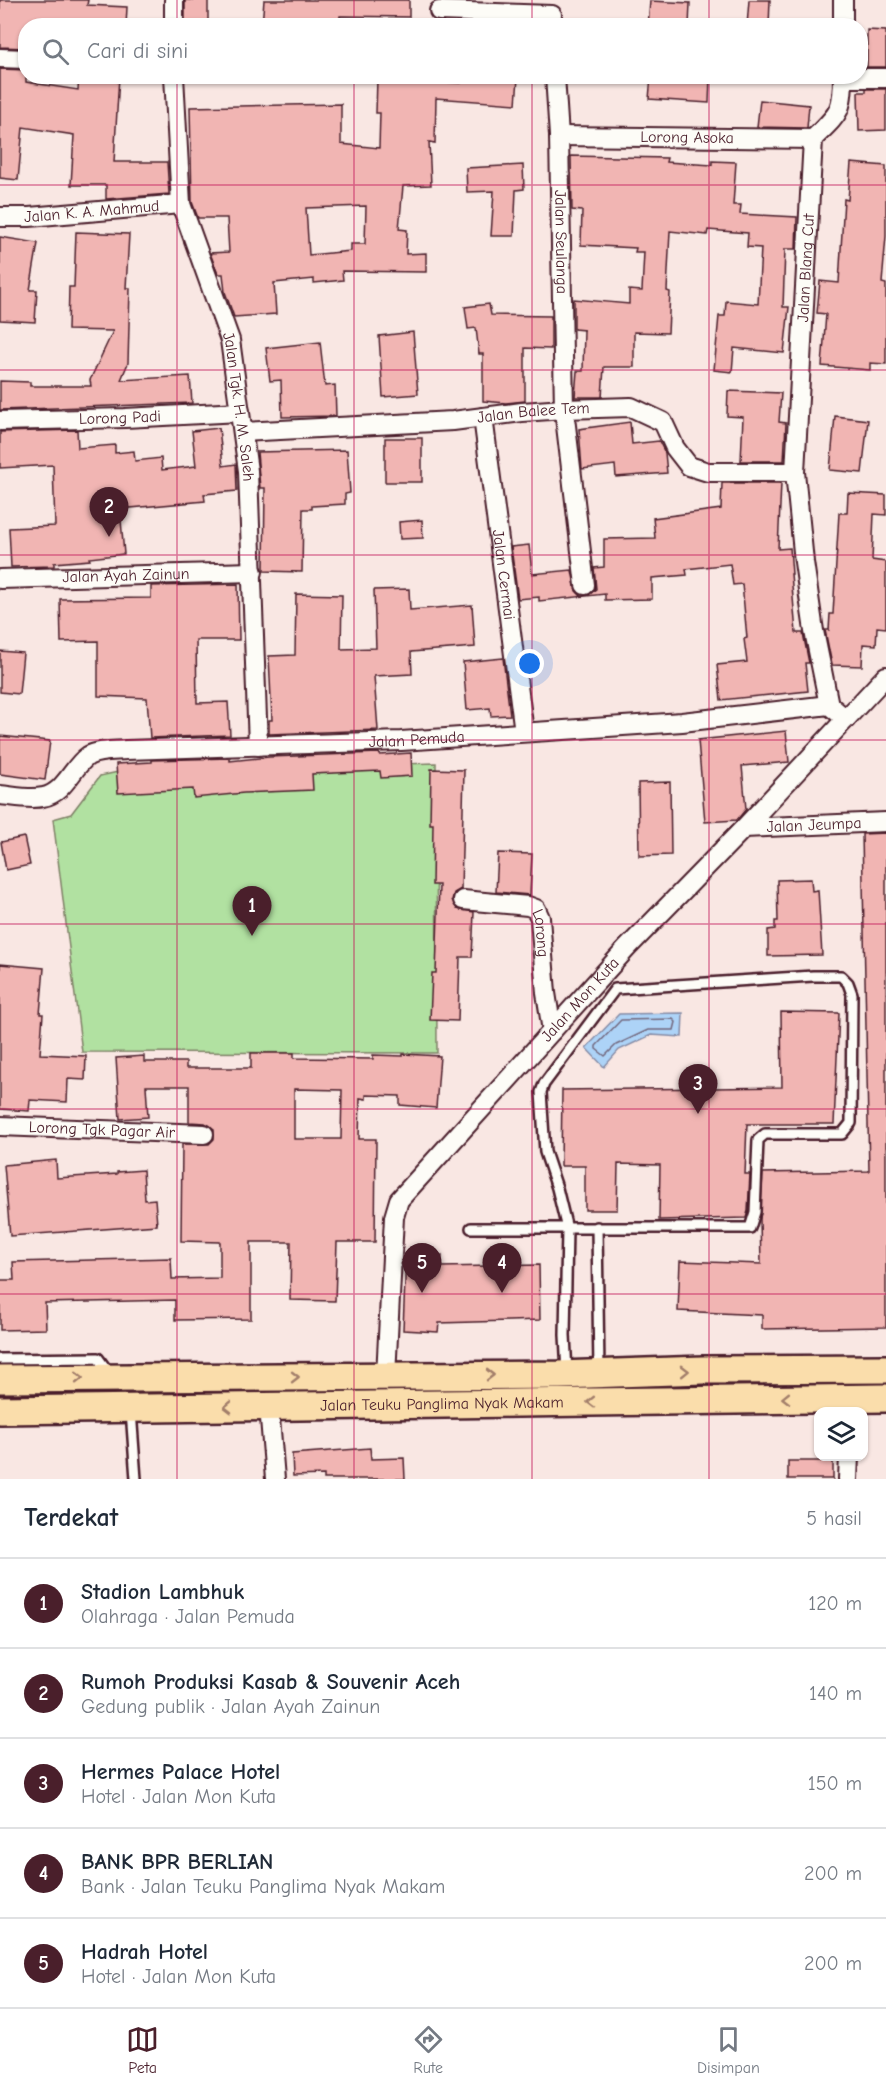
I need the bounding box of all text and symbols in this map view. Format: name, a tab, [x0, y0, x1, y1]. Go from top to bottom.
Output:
search box	[18, 18, 868, 84]
icon: search	[39, 35, 72, 68]
text: Cari di sini	[87, 38, 188, 64]
street label: Lorong Asoka	[640, 128, 734, 147]
street label: Jalan Seulanga	[551, 190, 571, 294]
street label: Jalan K. A. Mahmud	[24, 197, 160, 226]
street label: Jalan Blang Cut	[794, 213, 818, 323]
street label: Jalan Tgk. H. M. Saleh	[219, 329, 257, 482]
street label: Jalan Balee Tem	[476, 399, 590, 427]
street label: Lorong Padi	[79, 407, 161, 428]
pin: 2	[90, 488, 128, 537]
street label: Jalan Cermai	[489, 528, 518, 621]
street label: Jalan Ayah Zainun	[62, 565, 190, 586]
your location	[515, 649, 544, 678]
street label: Jalan Pemuda	[368, 728, 465, 751]
street label: Jalan Jeumpa	[766, 814, 862, 836]
pin: 1	[232, 886, 272, 936]
street label: Lorong	[528, 906, 552, 958]
street label: Jalan Mon Kuta	[538, 954, 623, 1046]
pin: 3	[678, 1064, 718, 1114]
street label: Lorong Tgk Pagar Air	[28, 1118, 176, 1142]
pin: 5	[402, 1244, 442, 1293]
pin: 4	[482, 1244, 522, 1293]
one-way arrow	[681, 1365, 690, 1377]
one-way arrow	[486, 1369, 495, 1381]
one-way arrow	[291, 1370, 300, 1383]
one-way arrow	[75, 1372, 84, 1384]
one-way arrow	[781, 1392, 790, 1404]
street label: Jalan Teuku Panglima Nyak Makam	[320, 1393, 564, 1415]
one-way arrow	[586, 1396, 595, 1408]
one-way arrow	[223, 1401, 232, 1413]
map controls	[814, 1407, 868, 1461]
button: layers	[814, 1407, 868, 1461]
text: Terdekat	[24, 1503, 118, 1533]
text: 5 hasil	[806, 1507, 862, 1530]
text: Stadion Lambhuk	[81, 1579, 244, 1605]
text: 1	[40, 1592, 47, 1615]
text: 120 m	[808, 1592, 862, 1615]
text: Olahraga · Jalan Pemuda	[81, 1605, 295, 1628]
text: Rumoh Produksi Kasab & Souvenir Aceh	[81, 1669, 460, 1695]
text: 2	[39, 1682, 48, 1705]
text: 140 m	[809, 1682, 862, 1705]
text: Gedung publik · Jalan Ayah Zainun	[81, 1695, 380, 1718]
text: Hermes Palace Hotel	[81, 1759, 280, 1785]
text: 3	[39, 1772, 48, 1795]
text: 150 m	[808, 1772, 862, 1795]
text: Hotel · Jalan Mon Kuta	[81, 1785, 276, 1808]
text: BANK BPR BERLIAN	[81, 1849, 273, 1875]
text: 4	[39, 1862, 48, 1885]
text: 200 m	[804, 1862, 862, 1885]
text: Bank · Jalan Teuku Panglima Nyak Makam	[81, 1875, 445, 1898]
text: Hadrah Hotel	[81, 1939, 208, 1965]
text: 5	[38, 1952, 49, 1975]
text: 200 m	[804, 1952, 862, 1975]
text: Hotel · Jalan Mon Kuta	[81, 1965, 276, 1988]
tab: Peta	[126, 2023, 159, 2077]
tab: Rute	[412, 2023, 445, 2077]
tab: Disimpan	[697, 2023, 760, 2077]

